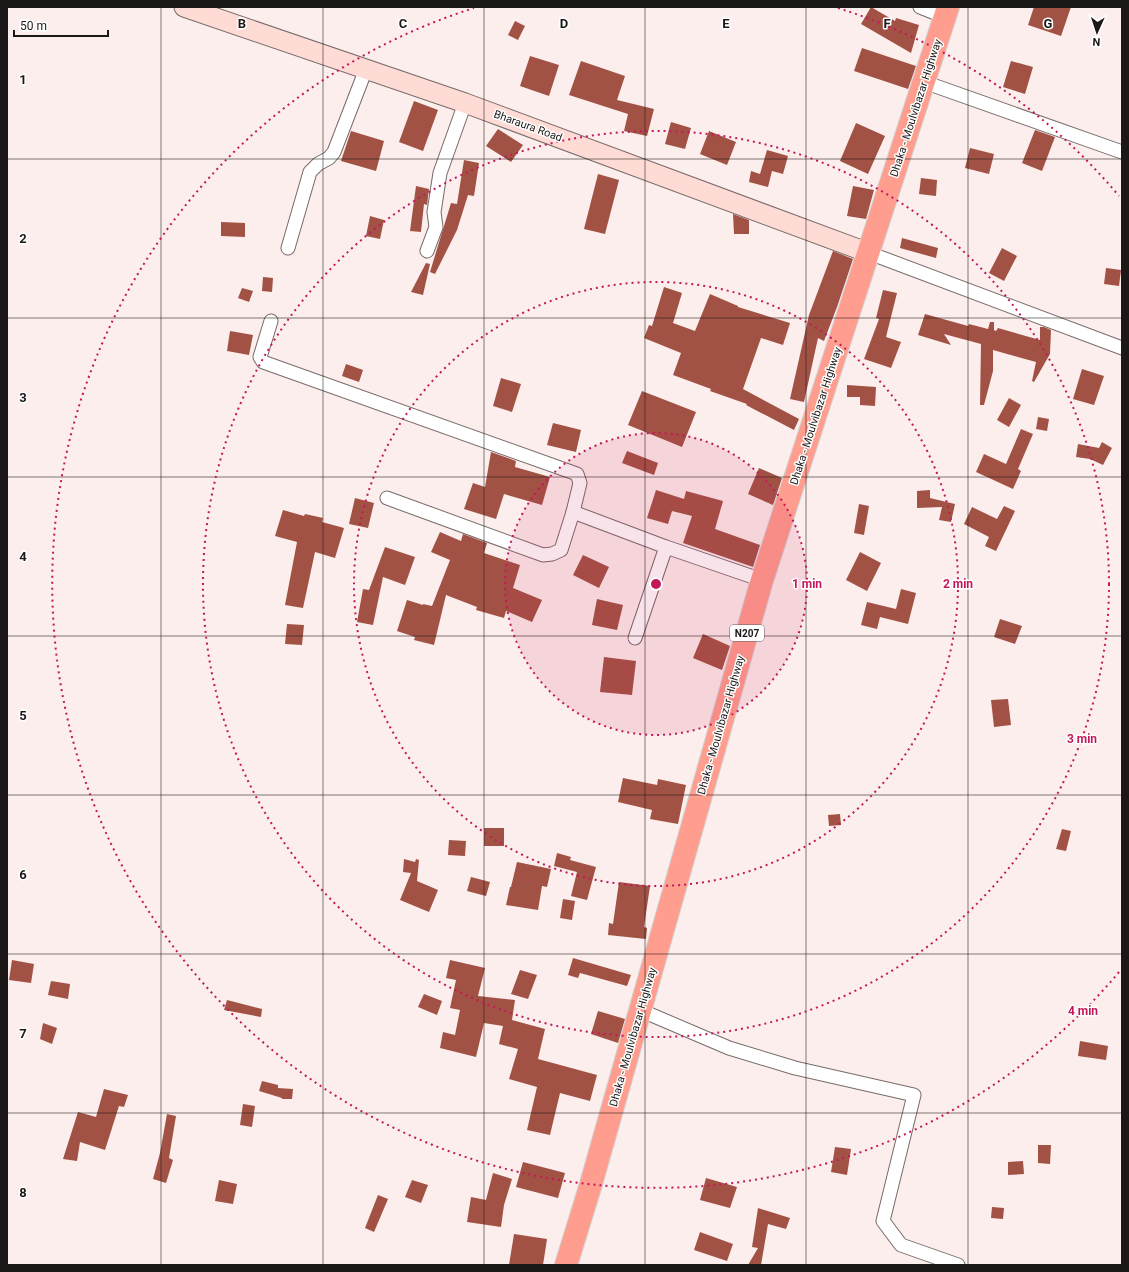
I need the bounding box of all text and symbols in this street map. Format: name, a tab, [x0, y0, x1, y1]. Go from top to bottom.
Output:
scale bar	[14, 12, 108, 38]
north arrow	[1077, 12, 1117, 52]
text: B	[238, 16, 246, 31]
text: C	[399, 16, 408, 31]
text: D	[560, 16, 568, 31]
text: E	[722, 16, 730, 31]
text: F	[883, 16, 891, 31]
text: G	[1044, 16, 1053, 31]
text: 50 m	[20, 19, 47, 33]
text: N	[1092, 35, 1101, 48]
street label: Dhaka - Moulvibazar Highway	[888, 37, 945, 179]
text: 1	[19, 72, 27, 87]
street label: Bharaura Road	[492, 108, 564, 144]
text: 2	[19, 231, 27, 246]
street label: Dhaka - Moulvibazar Highway	[788, 345, 845, 487]
text: 3	[19, 390, 27, 405]
text: 4	[19, 549, 27, 564]
centre of rings	[649, 577, 663, 591]
text: 1 min	[792, 577, 822, 591]
text: 2 min	[943, 577, 973, 591]
road number: N207	[730, 625, 764, 641]
street label: Dhaka - Moulvibazar Highway	[695, 653, 747, 796]
text: 5	[19, 708, 27, 723]
text: 3 min	[1067, 732, 1097, 746]
text: 6	[19, 867, 27, 882]
street label: Dhaka - Moulvibazar Highway	[607, 965, 659, 1108]
text: 4 min	[1068, 1004, 1098, 1018]
text: 7	[19, 1026, 27, 1041]
text: 8	[19, 1185, 27, 1200]

